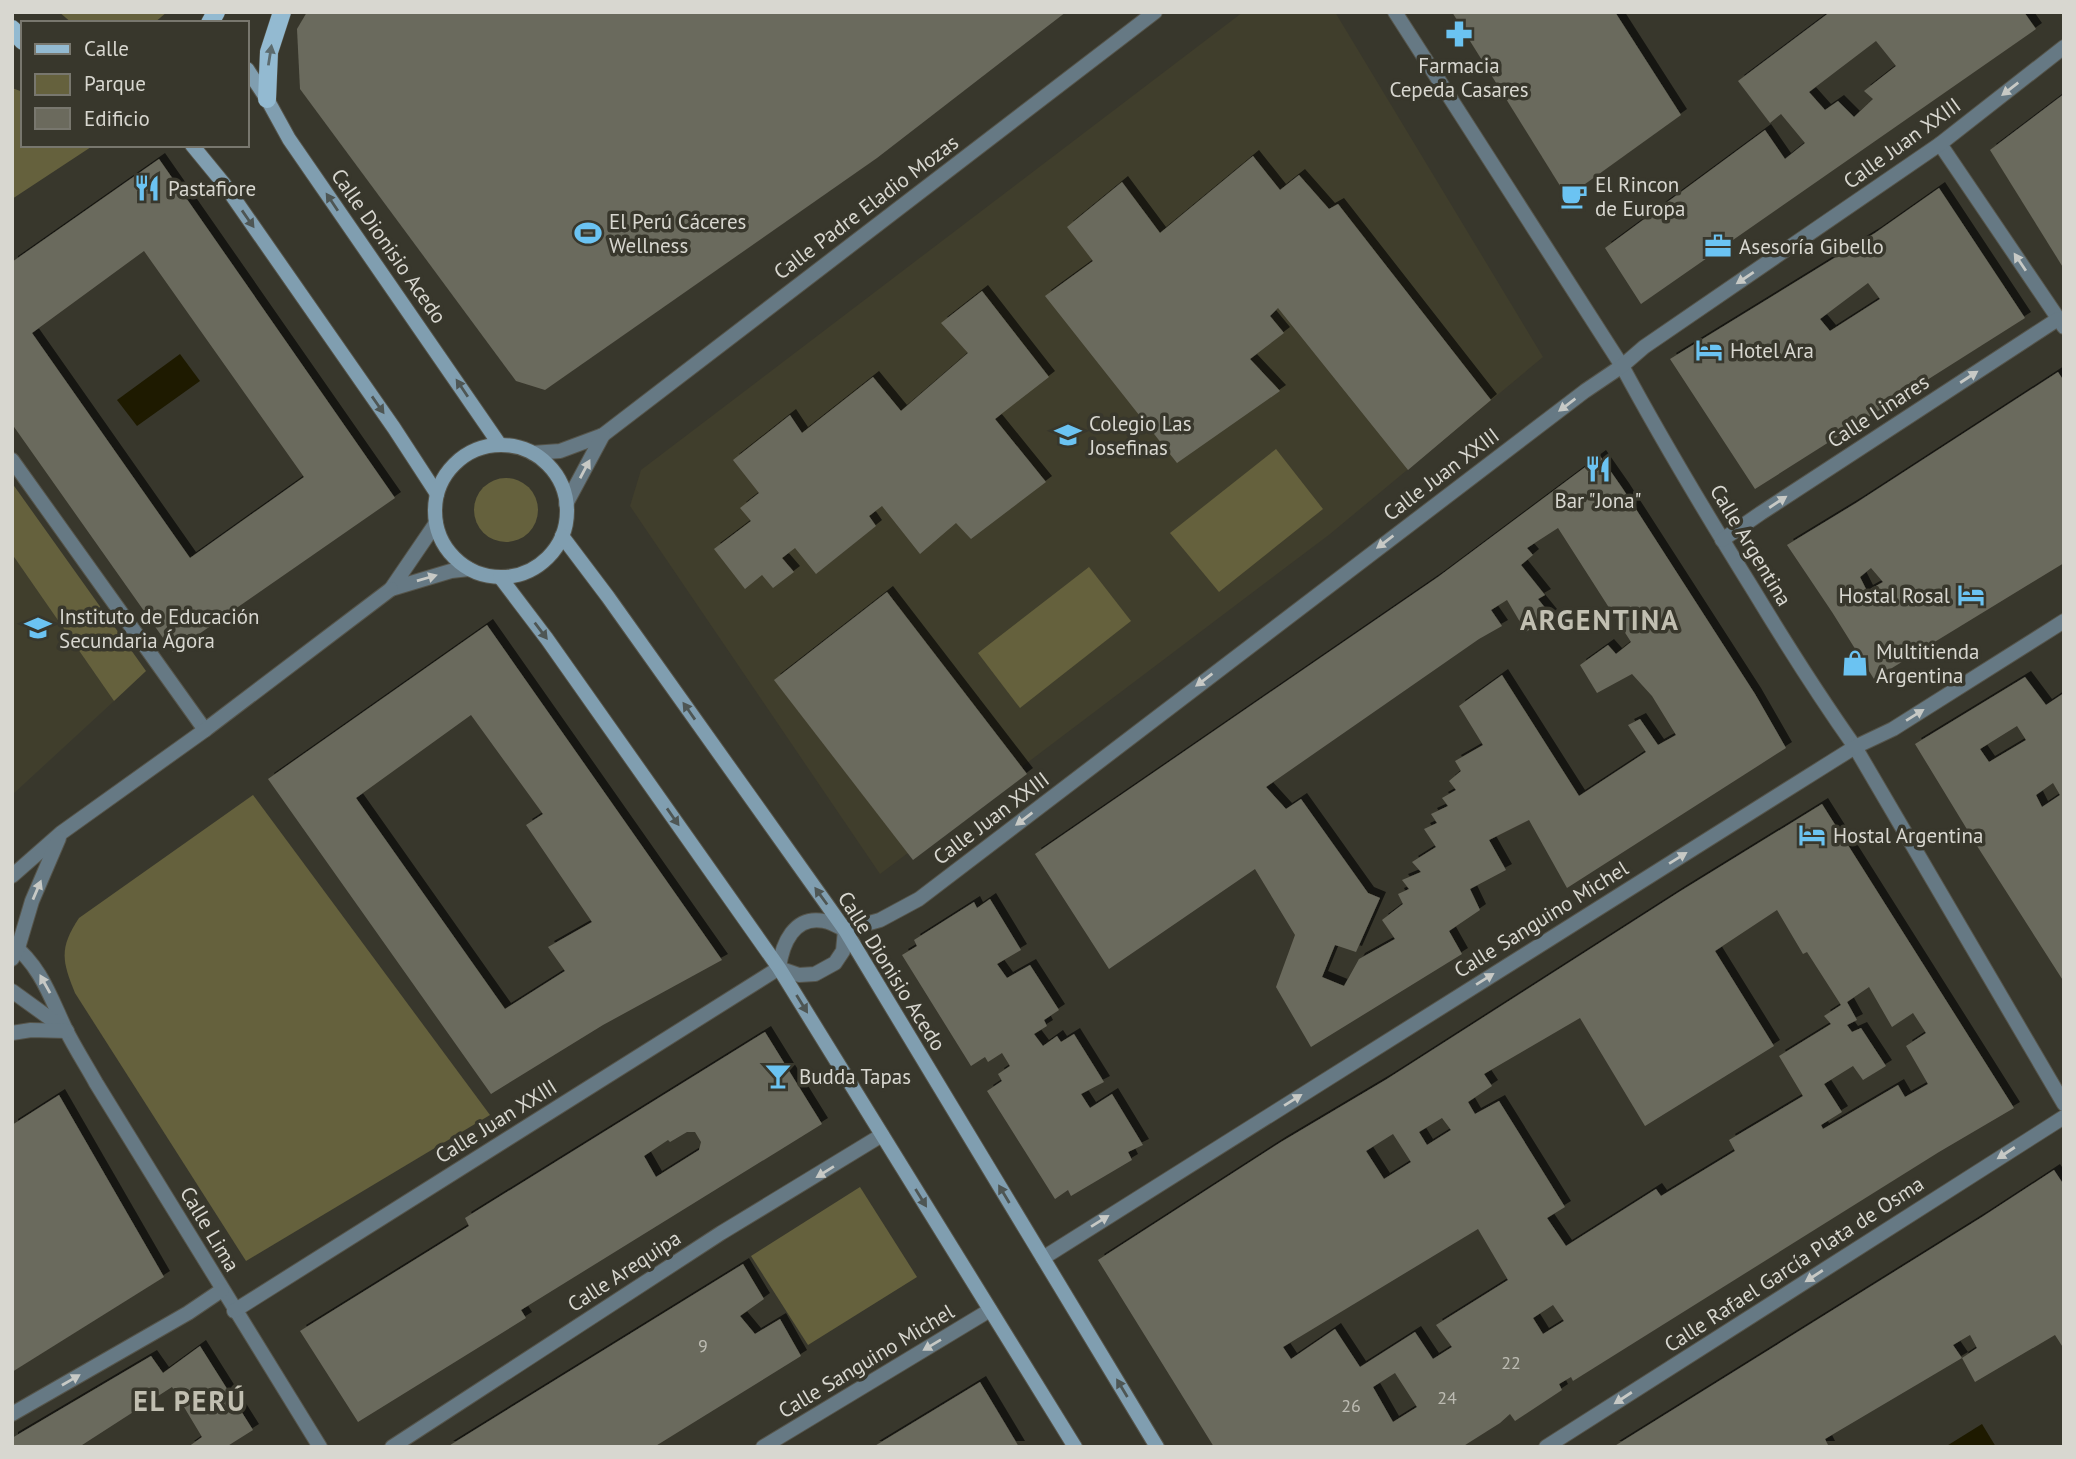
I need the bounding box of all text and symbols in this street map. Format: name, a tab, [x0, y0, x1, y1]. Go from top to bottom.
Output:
pharmacy icon: Farmacia Cepeda Casares	[1444, 19, 1474, 49]
legend	[21, 21, 248, 147]
text: Calle	[84, 35, 129, 62]
one-way arrow	[265, 44, 276, 66]
place label: Farmacia Cepeda Casares	[1389, 52, 1529, 103]
text: Parque	[84, 70, 146, 97]
one-way arrow	[2001, 82, 2019, 96]
street label: Calle Juan XXIII	[1838, 91, 1966, 195]
text: Edificio	[84, 105, 150, 132]
street label: Calle Padre Eladio Mozas	[768, 129, 964, 285]
street label: Calle Dionisio Acedo	[325, 163, 453, 329]
place label: El Rincon de Europa	[1595, 171, 1685, 222]
restaurant icon: Pastafiore	[132, 173, 162, 203]
place label: Pastafiore	[168, 175, 256, 202]
cafe icon: El Rincon de Europa	[1559, 181, 1589, 211]
one-way arrow	[325, 193, 339, 211]
place label: El Perú Cáceres Wellness	[609, 208, 746, 259]
one-way arrow	[241, 210, 255, 228]
sports icon: El Perú Cáceres Wellness	[573, 218, 603, 248]
office icon: Asesoría Gibello	[1703, 231, 1733, 261]
place label: Asesoría Gibello	[1739, 233, 1884, 260]
one-way arrow	[2013, 253, 2027, 271]
one-way arrow	[1736, 271, 1754, 285]
hotel icon: Hotel Ara	[1694, 335, 1724, 365]
place label: Hotel Ara	[1730, 337, 1814, 364]
street label: Calle Linares	[1822, 368, 1934, 454]
one-way arrow	[1960, 370, 1978, 384]
one-way arrow	[455, 379, 469, 397]
one-way arrow	[371, 396, 385, 414]
one-way arrow	[1558, 398, 1576, 413]
place label: Colegio Las Josefinas	[1088, 410, 1192, 461]
school or university icon: Colegio Las Josefinas	[1053, 420, 1083, 450]
street label: Calle Juan XXIII	[1378, 422, 1504, 526]
restaurant icon: Bar "Jona"	[1583, 454, 1613, 484]
one-way arrow	[579, 460, 591, 479]
street label: Calle Argentina	[1704, 479, 1798, 611]
place label: Bar "Jona"	[1554, 487, 1642, 514]
one-way arrow	[1769, 495, 1788, 508]
one-way arrow	[1376, 535, 1394, 549]
one-way arrow	[416, 572, 437, 582]
hotel icon: Hostal Rosal	[1956, 580, 1986, 610]
place label: Hostal Rosal	[1838, 582, 1950, 609]
district label: ARGENTINA	[1520, 601, 1680, 638]
place label: Instituto de Educación Secundaria Ágora	[59, 603, 260, 654]
school or university icon: Instituto de Educación Secundaria Ágora	[23, 613, 53, 643]
one-way arrow	[534, 622, 548, 640]
place label: Multitienda Argentina	[1876, 638, 1979, 689]
shop icon: Multitienda Argentina	[1840, 648, 1870, 678]
one-way arrow	[1196, 673, 1214, 688]
one-way arrow	[682, 702, 696, 720]
one-way arrow	[1906, 709, 1925, 722]
street label: Calle Juan XXIII	[928, 766, 1054, 870]
one-way arrow	[666, 808, 680, 826]
one-way arrow	[1015, 811, 1033, 826]
hotel icon: Hostal Argentina	[1797, 820, 1827, 850]
place label: Hostal Argentina	[1833, 822, 1983, 849]
one-way arrow	[1668, 851, 1688, 864]
street label: Calle Sanguino Michel	[1449, 855, 1633, 983]
one-way arrow	[31, 880, 43, 900]
street label: Calle Dionisio Acedo	[832, 886, 952, 1056]
one-way arrow	[814, 887, 828, 905]
one-way arrow	[1476, 973, 1495, 986]
one-way arrow	[39, 974, 51, 994]
one-way arrow	[795, 994, 808, 1014]
bar icon: Budda Tapas	[763, 1061, 793, 1091]
place label: Budda Tapas	[799, 1063, 911, 1090]
street label: Calle Juan XXIII	[430, 1073, 562, 1169]
one-way arrow	[1283, 1094, 1302, 1107]
one-way arrow	[1996, 1147, 2016, 1160]
one-way arrow	[815, 1165, 834, 1178]
street label: Calle Rafael García Plata de Osma	[1659, 1170, 1929, 1358]
street label: Calle Lima	[174, 1182, 246, 1276]
one-way arrow	[998, 1184, 1011, 1204]
one-way arrow	[915, 1188, 927, 1207]
one-way arrow	[1090, 1215, 1110, 1228]
street label: Calle Arequipa	[562, 1224, 686, 1318]
one-way arrow	[1805, 1269, 1824, 1282]
street label: Calle Sanguino Michel	[773, 1298, 959, 1424]
house number: 9	[698, 1334, 708, 1357]
one-way arrow	[922, 1339, 941, 1352]
house number: 22	[1501, 1351, 1521, 1374]
one-way arrow	[62, 1374, 81, 1386]
one-way arrow	[1116, 1379, 1128, 1398]
district label: EL PERÚ	[133, 1382, 247, 1419]
house number: 24	[1437, 1386, 1457, 1409]
one-way arrow	[1613, 1392, 1632, 1405]
house number: 26	[1341, 1394, 1361, 1417]

